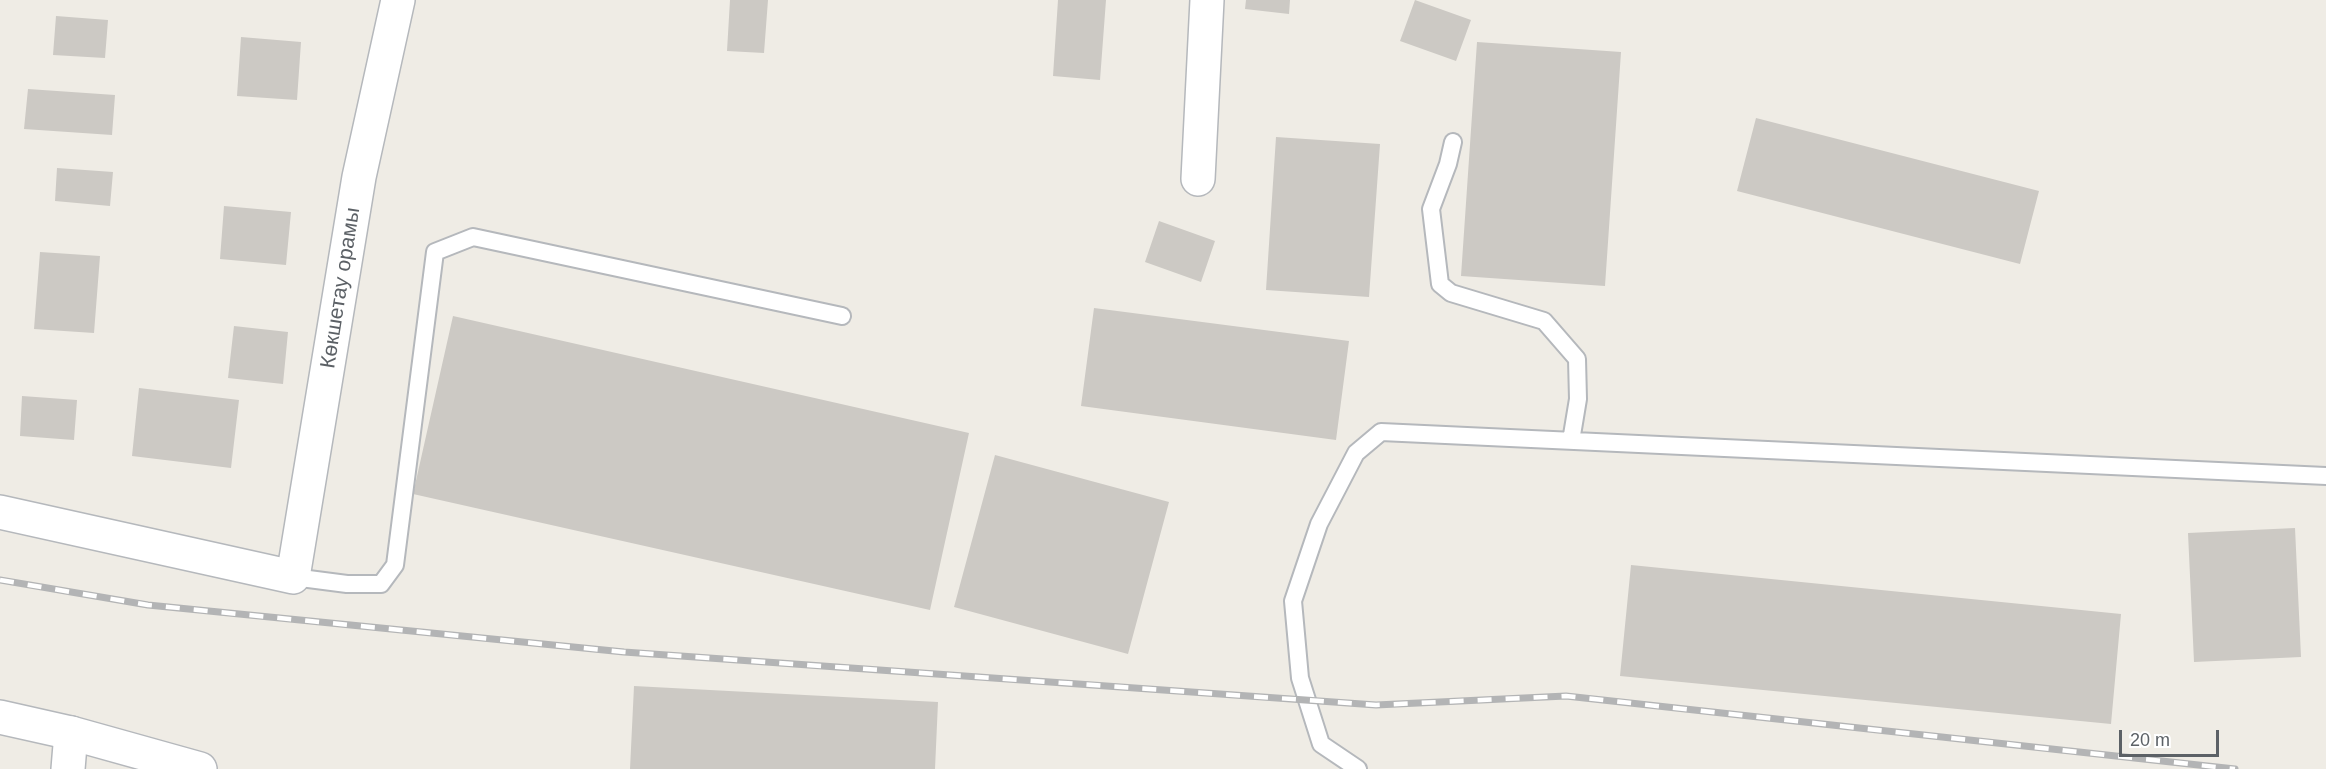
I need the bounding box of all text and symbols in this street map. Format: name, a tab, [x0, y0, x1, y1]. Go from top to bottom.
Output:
street label: Көкшетау орамы	[316, 206, 366, 370]
scale bar	[2122, 718, 2222, 756]
text: 20 m	[2130, 730, 2170, 750]

